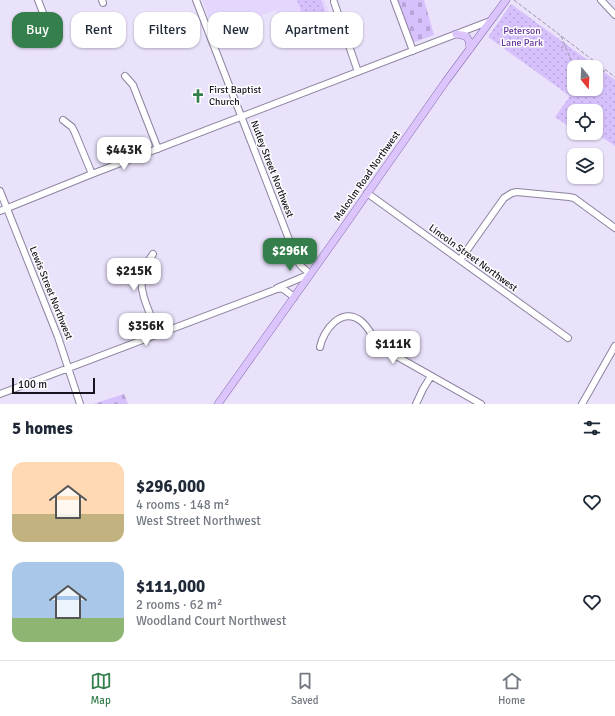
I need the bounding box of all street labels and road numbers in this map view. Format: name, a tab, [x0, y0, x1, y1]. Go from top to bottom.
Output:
street label: Nutley Street Northwest	[248, 119, 296, 220]
street label: Malcolm Road Northwest	[331, 128, 403, 223]
street label: Lincoln Street Northwest	[426, 222, 520, 294]
street label: Lewis Street Northwest	[27, 245, 75, 342]

